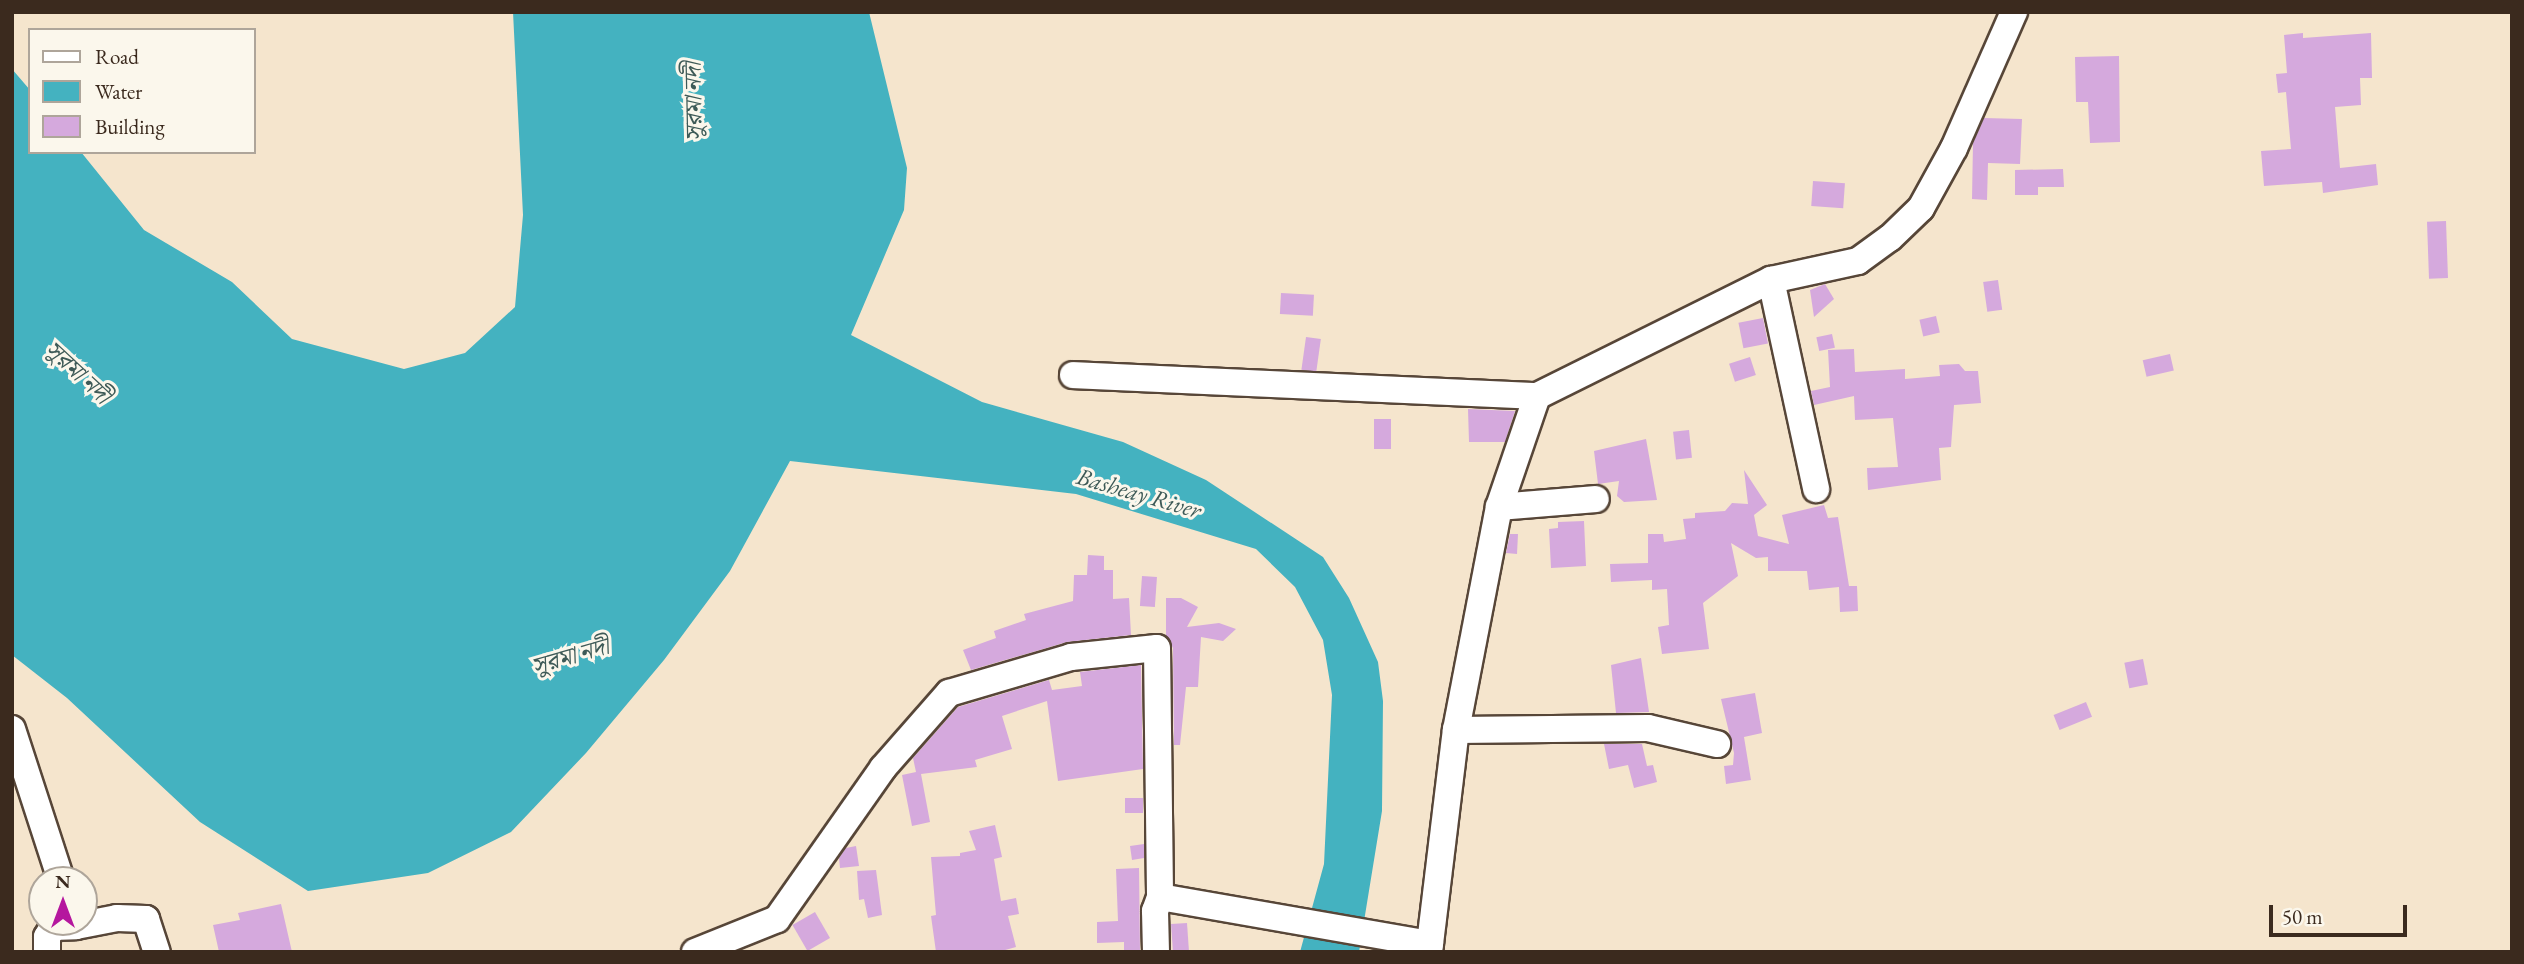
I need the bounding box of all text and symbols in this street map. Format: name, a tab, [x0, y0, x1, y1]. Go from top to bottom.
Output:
legend	[28, 28, 256, 154]
text: Road	[95, 43, 139, 70]
water label: সুরমা নদী	[678, 62, 708, 142]
text: Water	[95, 78, 142, 105]
text: Building	[95, 113, 165, 140]
water label: সুরমা নদী	[39, 335, 117, 409]
water label: Basheay River	[1073, 461, 1205, 525]
water label: সুরমা নদী	[528, 631, 612, 681]
north arrow	[28, 866, 98, 936]
text: N	[55, 869, 71, 894]
scale bar	[2272, 890, 2410, 934]
text: 50 m	[2282, 903, 2323, 930]

